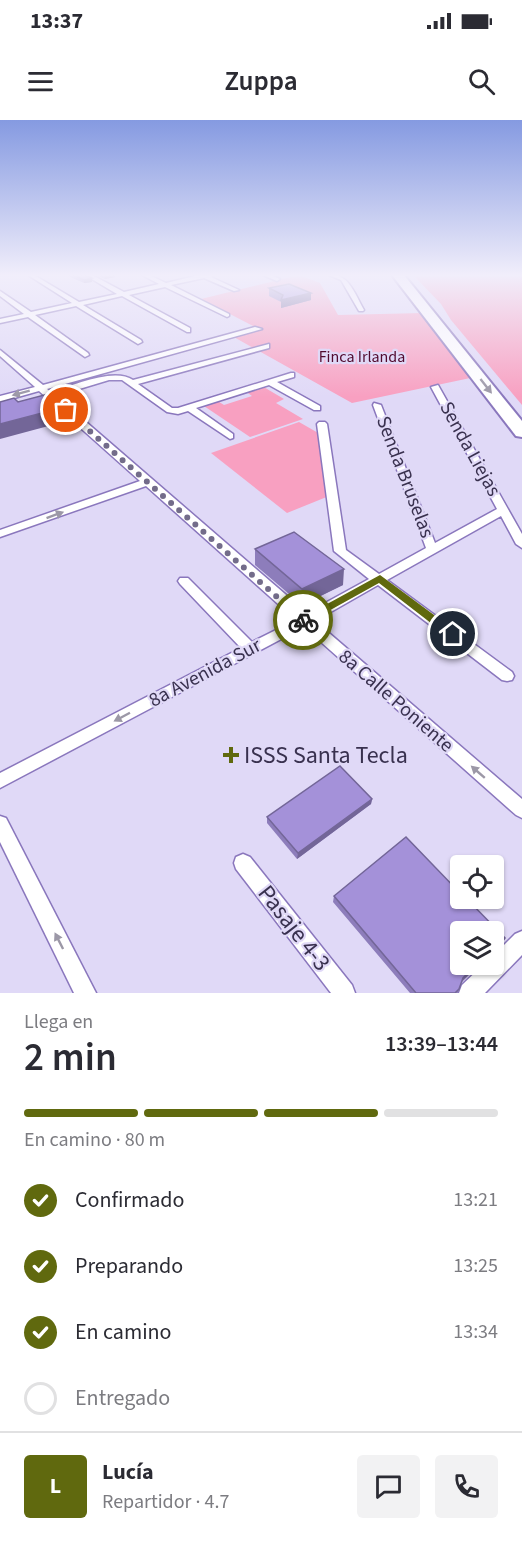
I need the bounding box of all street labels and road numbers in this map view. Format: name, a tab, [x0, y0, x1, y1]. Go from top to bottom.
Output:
street label: Senda Liejas	[432, 396, 508, 502]
street label: Senda Bruselas	[369, 412, 441, 542]
street label: 8a Avenida Sur	[144, 632, 266, 714]
street label: 8a Calle Poniente	[332, 643, 460, 759]
street label: Pasaje 4-3	[249, 878, 339, 978]

